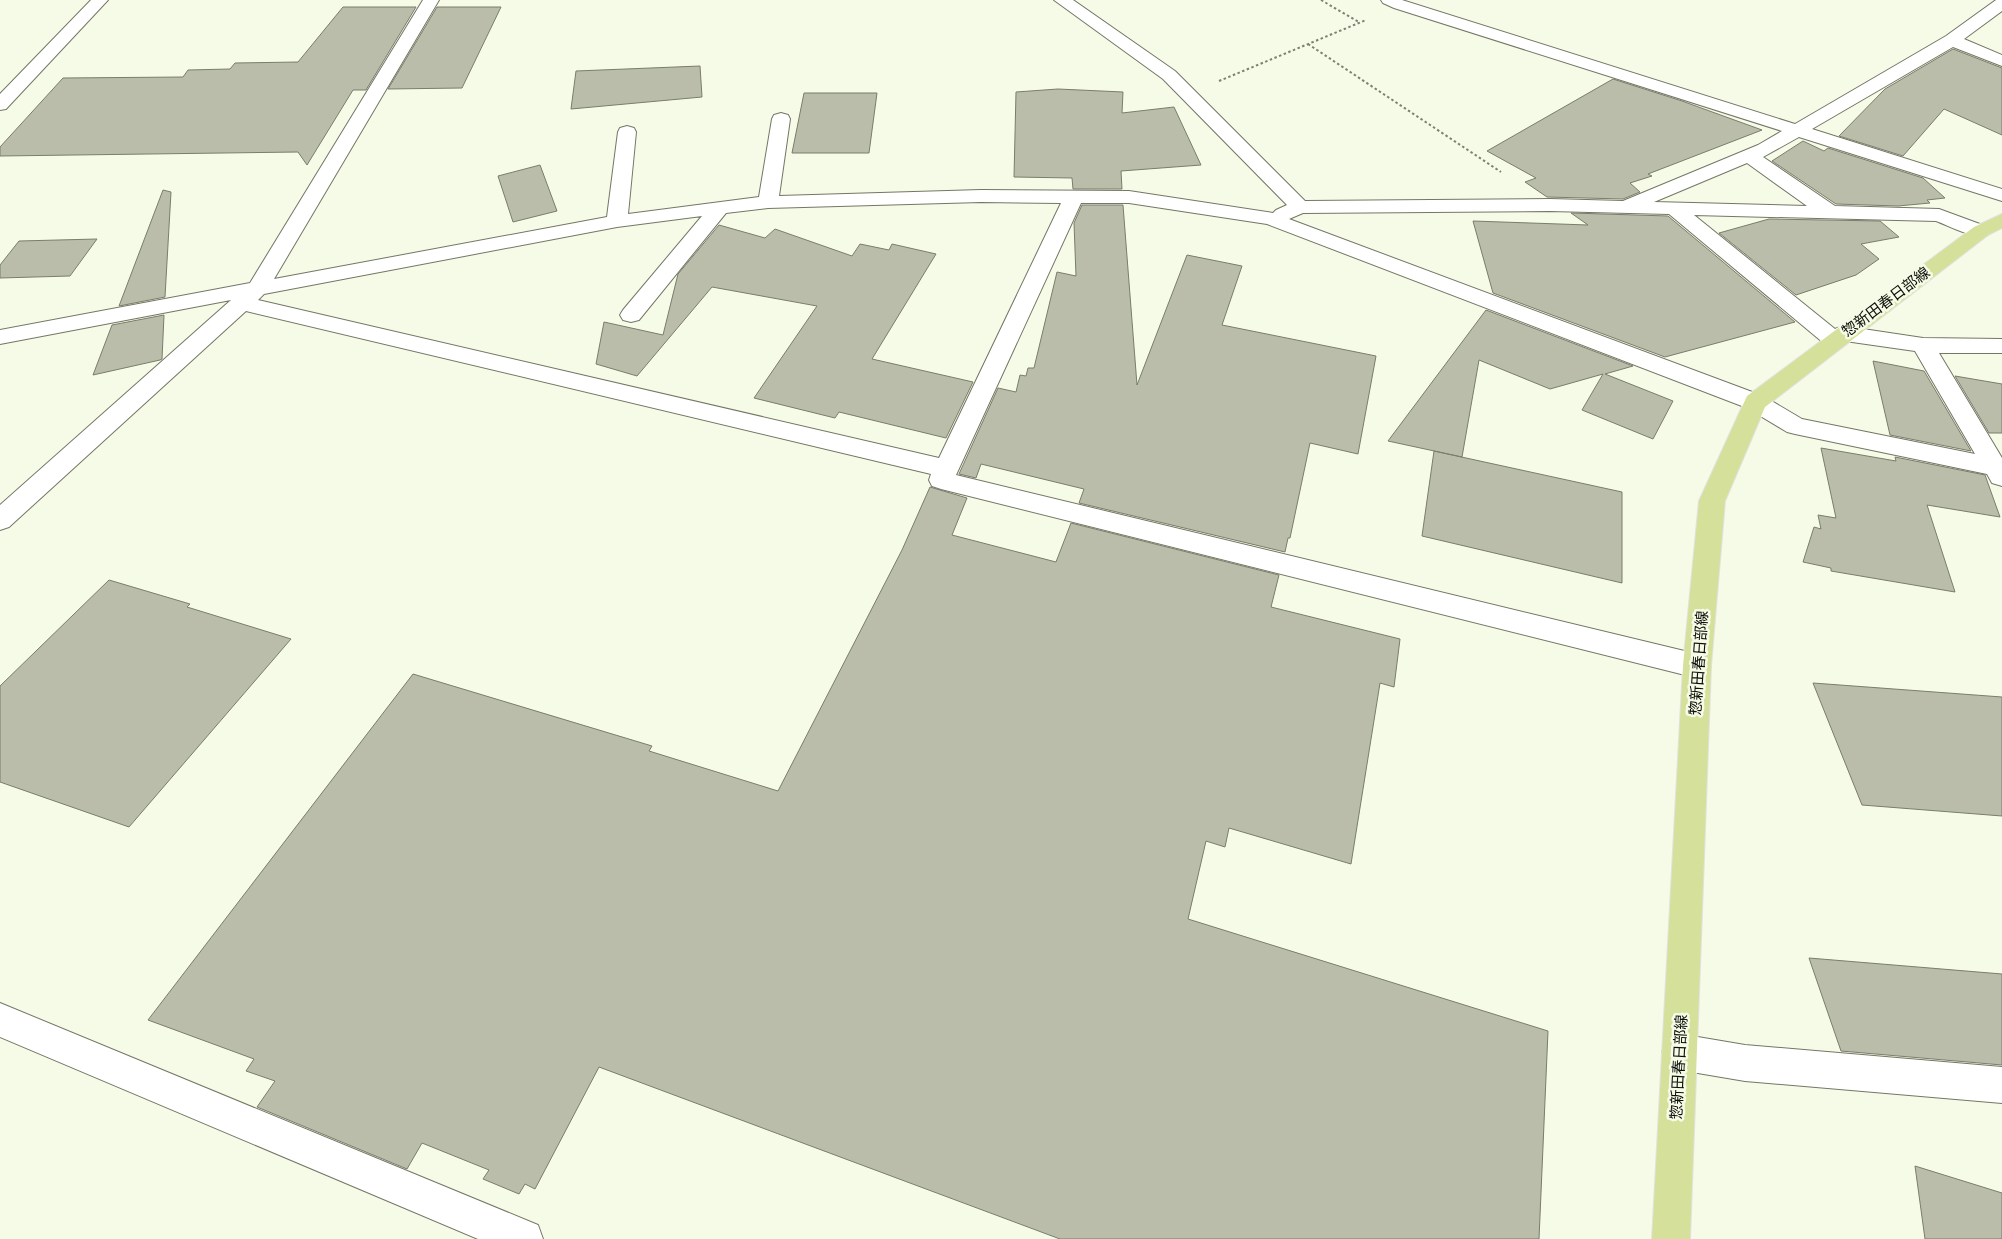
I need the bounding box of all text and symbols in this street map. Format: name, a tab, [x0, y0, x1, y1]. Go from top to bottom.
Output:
street label: 惣新田春日部線	[1839, 263, 1934, 342]
street label: 惣新田春日部線	[1686, 610, 1713, 716]
street label: 惣新田春日部線	[1667, 1014, 1692, 1120]

